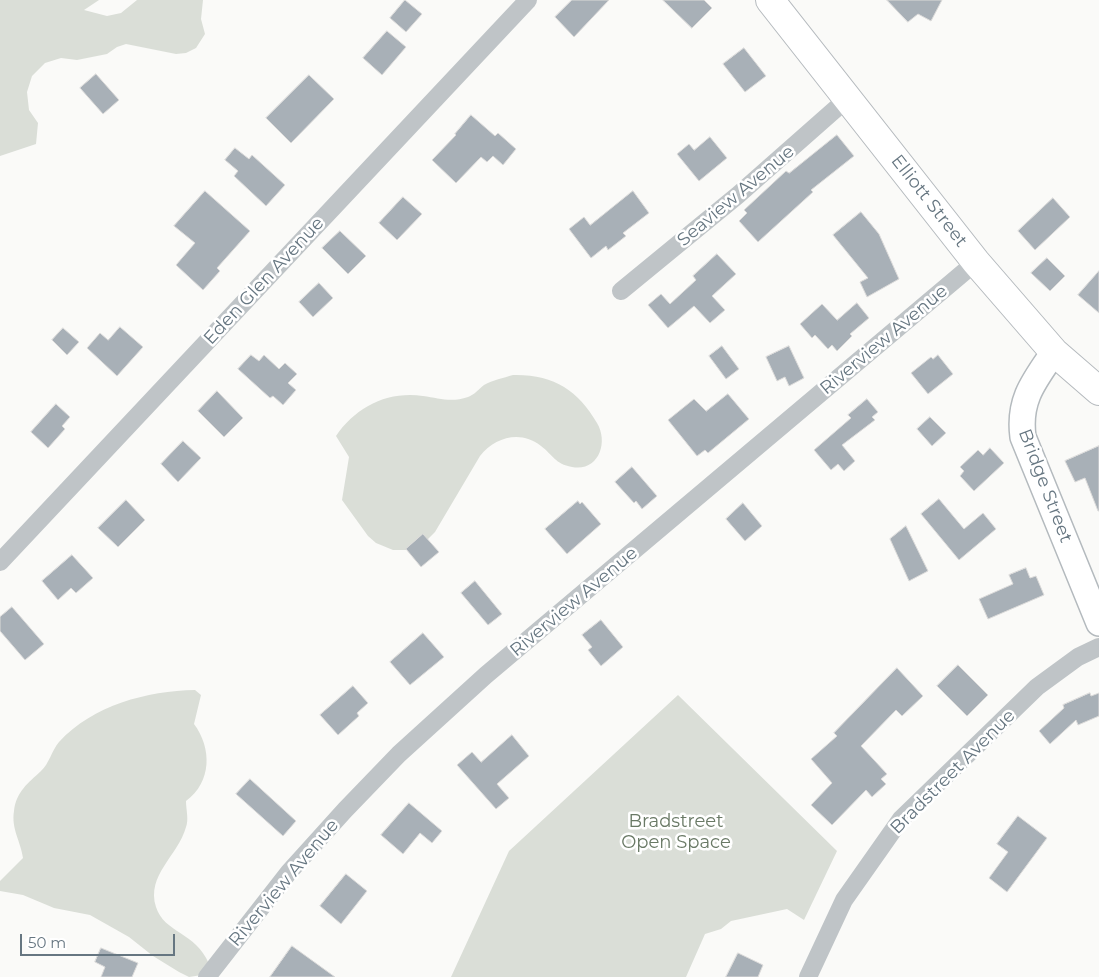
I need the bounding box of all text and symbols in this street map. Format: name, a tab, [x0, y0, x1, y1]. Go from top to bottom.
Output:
street label: Seaview Avenue	[673, 141, 799, 251]
street label: Elliott Street	[886, 150, 972, 252]
street label: Eden Glen Avenue	[199, 213, 329, 349]
street label: Riverview Avenue	[816, 280, 952, 400]
street label: Bridge Street	[1013, 426, 1077, 546]
street label: Riverview Avenue	[506, 542, 642, 662]
street label: Bradstreet Avenue	[886, 705, 1020, 839]
park label: Bradstreet Open Space	[621, 811, 731, 854]
street label: Riverview Avenue	[224, 815, 344, 951]
scale bar	[22, 924, 178, 956]
text: 50 m	[28, 933, 66, 952]

